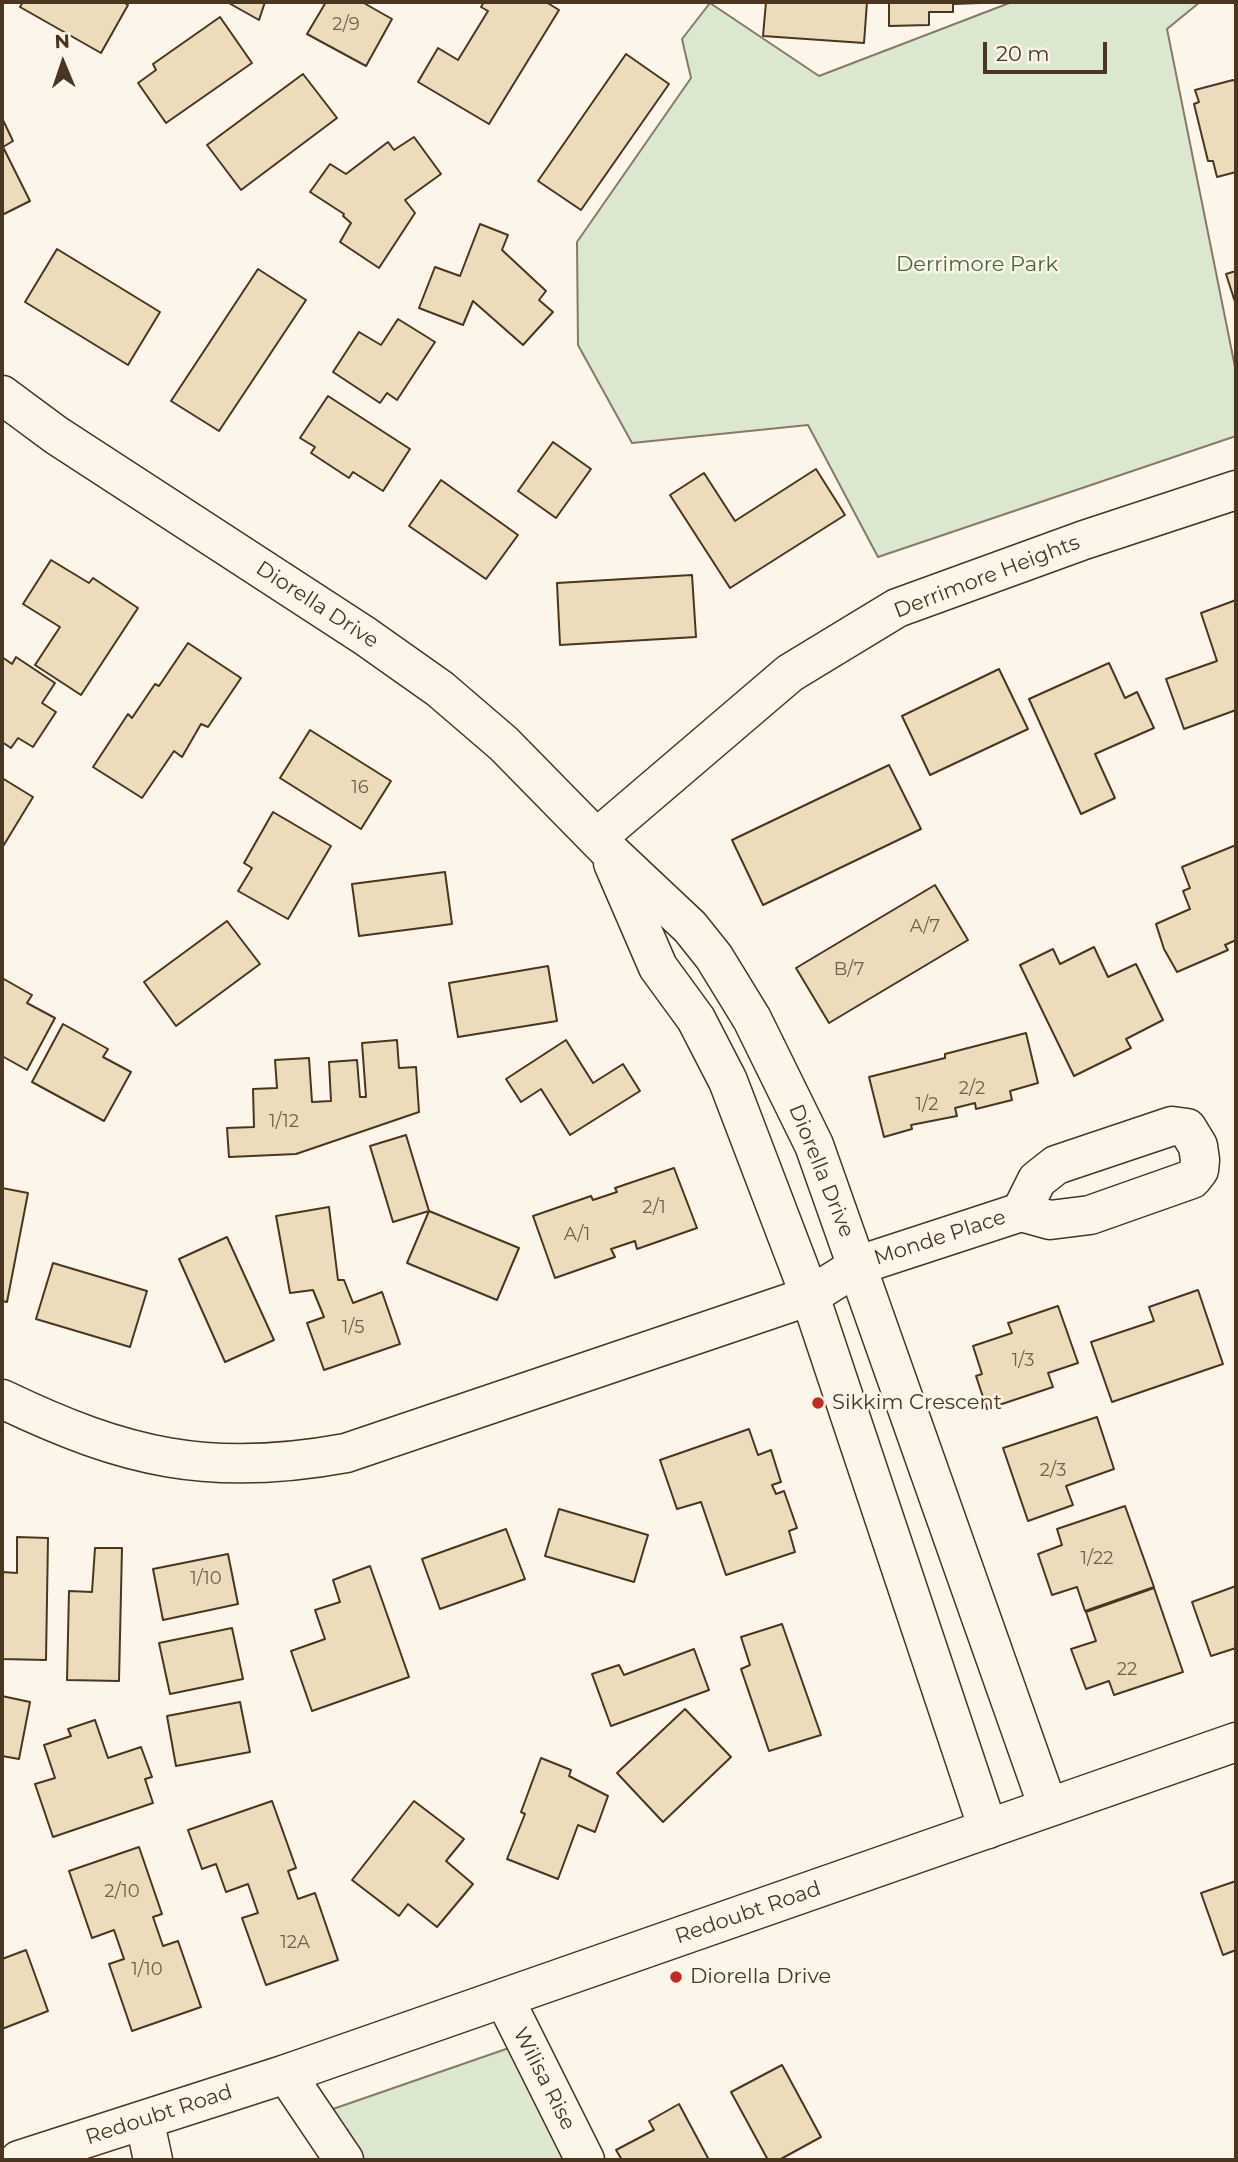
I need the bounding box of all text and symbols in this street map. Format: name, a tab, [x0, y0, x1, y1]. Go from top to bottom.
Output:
house number: 2/9	[332, 14, 360, 36]
north arrow	[28, 28, 98, 98]
scale bar	[986, 28, 1110, 72]
text: N	[54, 30, 70, 53]
text: 20 m	[996, 41, 1050, 66]
park label: Derrimore Park	[896, 252, 1058, 278]
street label: Derrimore Heights	[891, 530, 1083, 624]
street label: Diorella Drive	[251, 556, 383, 654]
house number: 16	[351, 777, 369, 799]
house number: A/7	[910, 916, 940, 938]
house number: B/7	[834, 959, 864, 981]
house number: 2/2	[959, 1078, 985, 1100]
house number: 1/2	[916, 1094, 938, 1116]
street label: Diorella Drive	[783, 1101, 859, 1241]
house number: 1/12	[269, 1111, 299, 1133]
house number: 2/1	[642, 1197, 666, 1219]
street label: Monde Place	[871, 1205, 1009, 1271]
house number: A/1	[564, 1224, 590, 1246]
house number: 1/5	[342, 1317, 364, 1339]
house number: 1/3	[1012, 1350, 1034, 1372]
place label: Sikkim Crescent	[832, 1390, 1002, 1416]
marker: Sikkim Crescent	[810, 1395, 826, 1411]
house number: 2/3	[1040, 1460, 1066, 1482]
house number: 1/22	[1081, 1548, 1113, 1570]
house number: 1/10	[190, 1568, 222, 1590]
house number: 22	[1117, 1659, 1137, 1681]
street label: Redoubt Road	[672, 1876, 824, 1950]
house number: 2/10	[104, 1881, 140, 1903]
house number: 12A	[280, 1932, 310, 1954]
house number: 1/10	[131, 1959, 163, 1981]
place label: Diorella Drive	[690, 1964, 831, 1990]
marker: Diorella Drive	[668, 1969, 684, 1985]
street label: Wilisa Rise	[507, 2023, 581, 2135]
street label: Redoubt Road	[83, 2079, 235, 2151]

